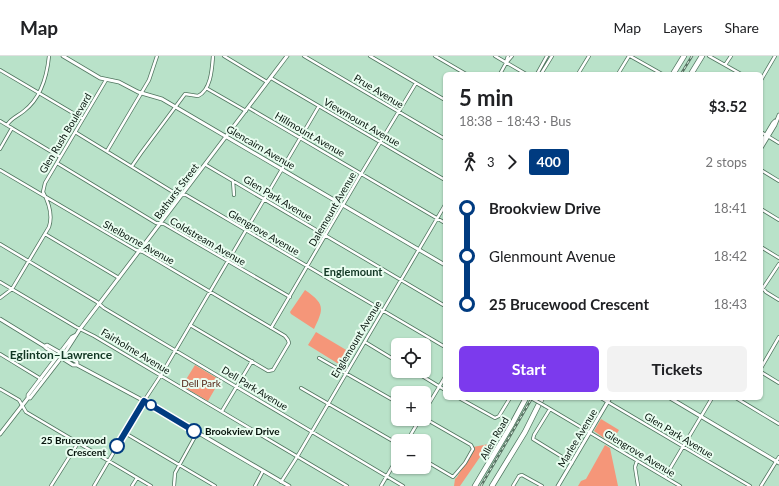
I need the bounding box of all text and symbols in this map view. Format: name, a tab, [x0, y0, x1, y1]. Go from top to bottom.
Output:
text: Map	[20, 16, 58, 39]
text: Map	[613, 19, 641, 36]
text: Layers	[663, 19, 703, 36]
text: Share	[725, 19, 759, 36]
street label: Prue Avenue	[352, 72, 406, 110]
text: 5 min	[459, 84, 514, 111]
street label: Glen Rush Boulevard	[36, 91, 94, 175]
street label: Viewmount Avenue	[322, 95, 402, 149]
text: $3.52	[709, 97, 747, 115]
street label: Hillmount Avenue	[273, 109, 347, 159]
text: 18:38 – 18:43 · Bus	[459, 113, 571, 129]
street label: Glencairn Avenue	[225, 123, 297, 171]
icon: walk	[459, 151, 481, 173]
icon: forward	[501, 151, 523, 173]
text: 400	[537, 153, 561, 170]
text: 3	[487, 154, 495, 170]
text: 2 stops	[706, 154, 747, 170]
street label: Bathurst Street	[151, 161, 201, 221]
street label: Dalemount Avenue	[306, 170, 358, 248]
street label: Glen Park Avenue	[242, 173, 314, 223]
text: Brookview Drive	[489, 199, 601, 217]
text: 18:41	[714, 200, 747, 216]
street label: Glengrove Avenue	[226, 207, 302, 257]
street label: Coldstream Avenue	[168, 214, 248, 268]
street label: Shelborne Avenue	[101, 217, 177, 267]
text: Glenmount Avenue	[489, 247, 616, 265]
text: 18:42	[714, 248, 747, 264]
district label: Englemount	[324, 265, 383, 278]
text: 25 Brucewood Crescent	[489, 295, 649, 313]
text: 18:43	[714, 296, 747, 312]
street label: Englemount Avenue	[328, 298, 384, 380]
street label: Fairholme Avenue	[99, 326, 173, 376]
map controls	[391, 338, 431, 474]
button: locate	[391, 338, 431, 378]
button: Start	[459, 346, 599, 392]
button: Tickets	[607, 346, 747, 392]
district label: Eglinton–Lawrence	[10, 347, 113, 362]
street label: Dell Park Avenue	[220, 364, 290, 412]
park label: Dell Park	[181, 377, 222, 389]
button: +	[391, 386, 431, 426]
unlabelled marker	[145, 399, 157, 411]
street label: Marlee Avenue	[555, 407, 599, 469]
street label: Glen Park Avenue	[643, 410, 715, 460]
street label: Allen Road	[477, 415, 511, 461]
marker: Brookview Drive	[186, 423, 202, 439]
place label: Brookview Drive	[205, 425, 280, 437]
street label: Glengrove Avenue	[603, 427, 677, 479]
place label: 25 Brucewood Crescent	[41, 434, 106, 458]
button: −	[391, 434, 431, 474]
marker: 25 Brucewood Crescent	[109, 438, 125, 454]

